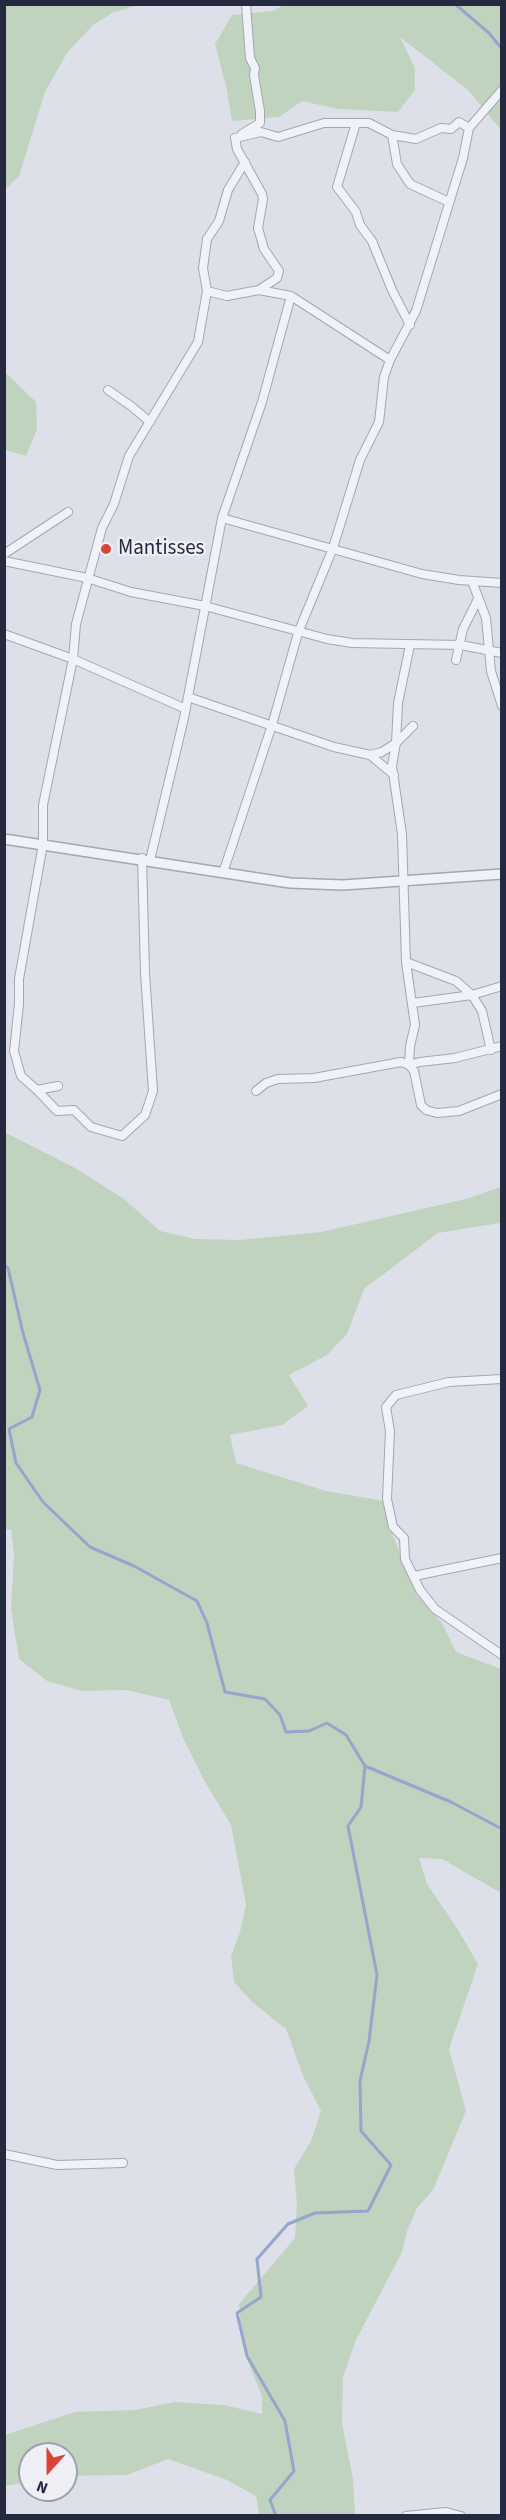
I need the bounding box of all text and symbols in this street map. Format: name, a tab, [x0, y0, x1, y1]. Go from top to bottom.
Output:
place label: Mantisses	[118, 536, 204, 562]
marker: Mantisses	[99, 542, 113, 556]
north arrow	[18, 2442, 78, 2502]
text: N	[33, 2475, 51, 2499]

